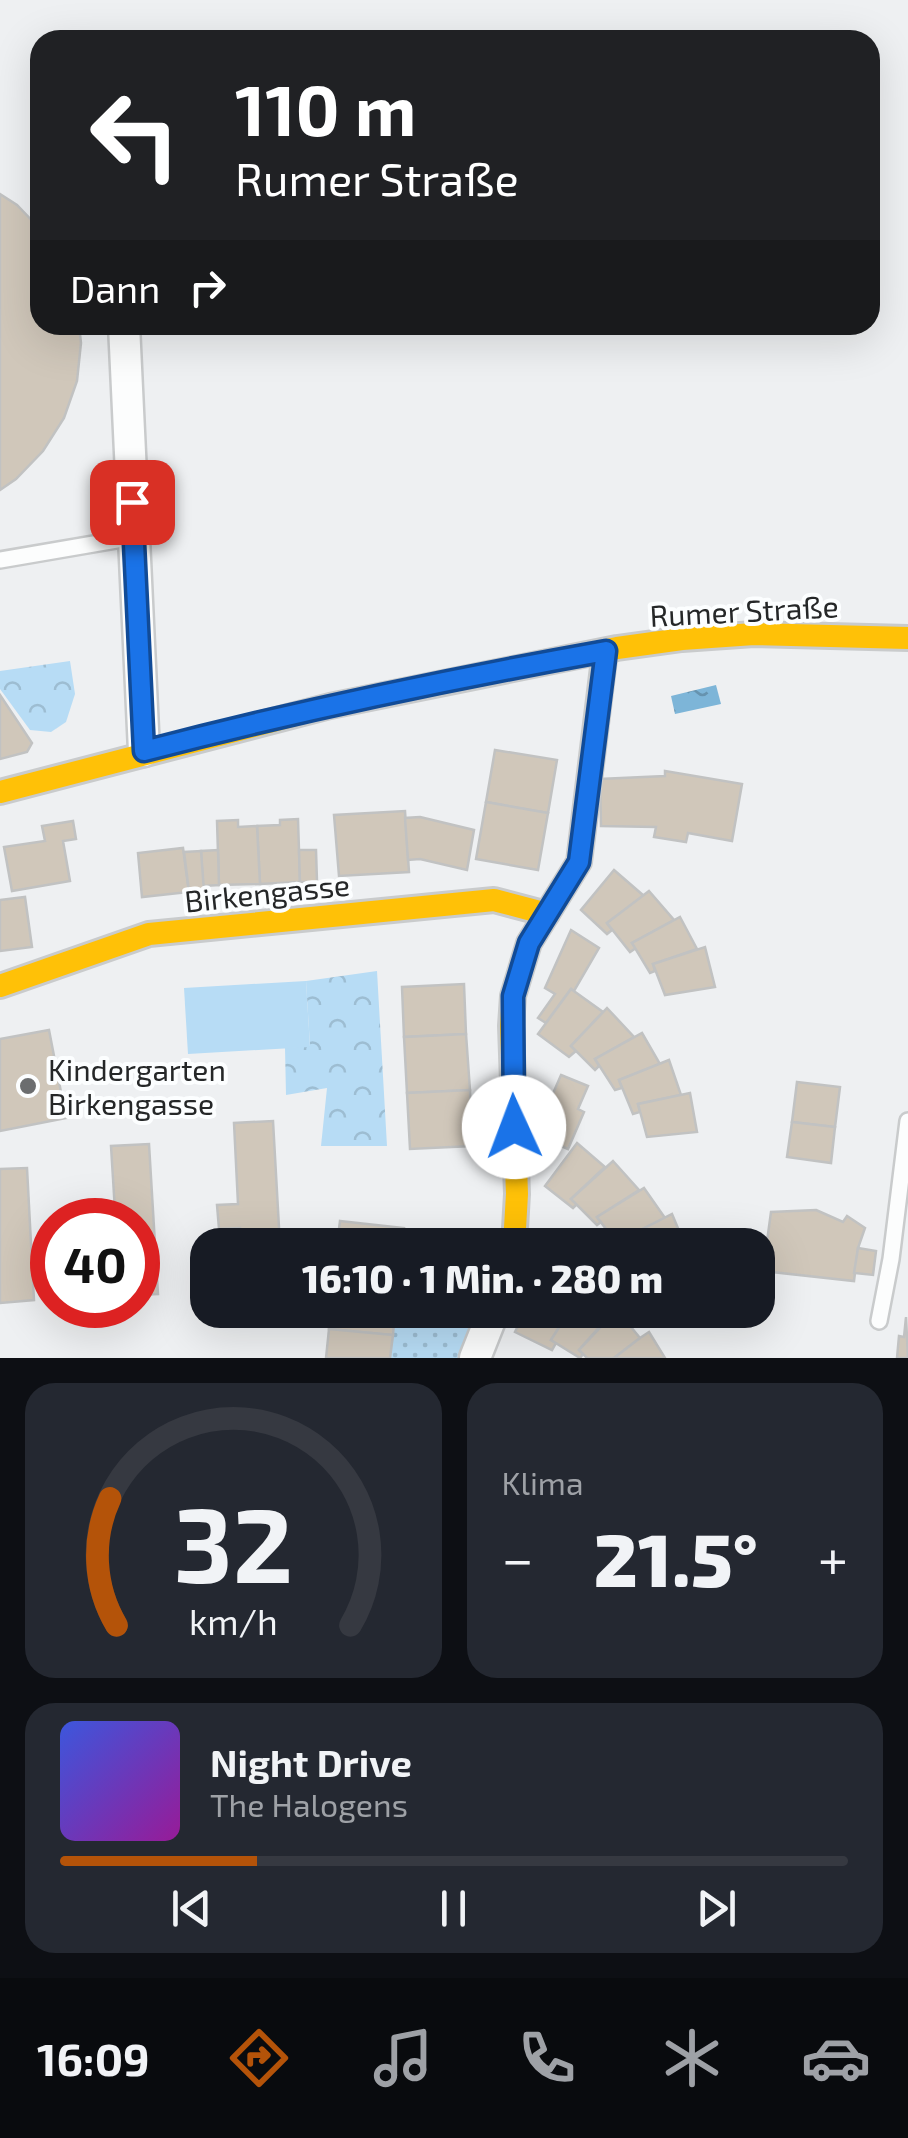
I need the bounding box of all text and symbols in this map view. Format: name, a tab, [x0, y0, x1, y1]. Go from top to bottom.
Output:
text: 110 m	[235, 66, 416, 150]
icon: left	[70, 70, 200, 200]
text: Rumer Straße	[235, 151, 519, 205]
icon: right	[180, 260, 235, 315]
text: Dann	[70, 265, 160, 311]
pin	[90, 460, 175, 545]
icon: arrive	[105, 475, 160, 530]
street label: Rumer Straße	[649, 587, 839, 633]
street label: Birkengasse	[183, 865, 351, 919]
place label: Kindergarten Birkengasse	[48, 1051, 226, 1121]
marker: Kindergarten Birkengasse	[17, 1075, 39, 1097]
position arrow	[462, 1075, 566, 1179]
speed limit sign: 40	[30, 1198, 160, 1328]
text: 16:10 · 1 Min. · 280 m	[302, 1255, 663, 1301]
text: Klima	[502, 1463, 583, 1501]
text: 32	[174, 1479, 293, 1604]
text: 21.5°	[594, 1512, 758, 1602]
text: −	[502, 1524, 534, 1590]
text: +	[818, 1524, 848, 1590]
text: km/h	[189, 1599, 278, 1642]
text: Night Drive	[210, 1739, 412, 1785]
text: The Halogens	[210, 1785, 408, 1823]
icon: previous	[164, 1881, 219, 1936]
icon: pause	[426, 1881, 481, 1936]
icon: next	[689, 1881, 744, 1936]
icon: directions	[224, 2023, 294, 2093]
icon: music	[368, 2023, 438, 2093]
icon: phone	[512, 2023, 582, 2093]
icon: climate	[657, 2023, 727, 2093]
icon: car	[801, 2023, 871, 2093]
text: 16:09	[37, 2031, 150, 2085]

